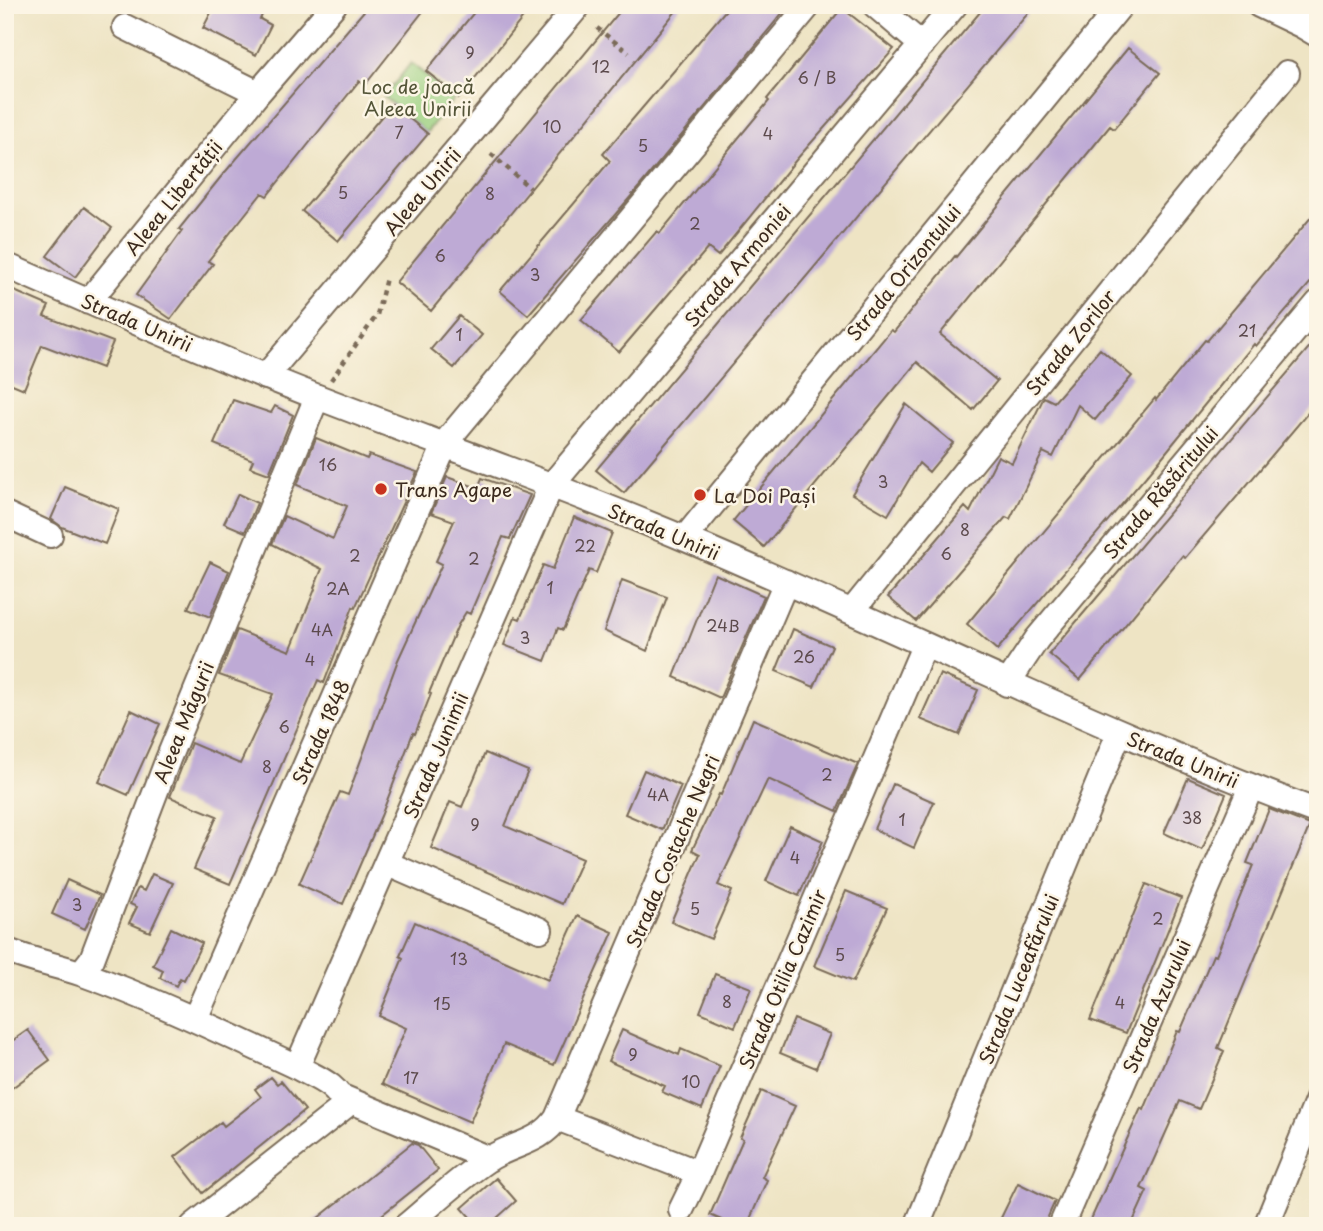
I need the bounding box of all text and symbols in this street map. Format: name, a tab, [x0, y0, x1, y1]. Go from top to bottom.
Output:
house number: 9	[465, 40, 475, 64]
house number: 12	[592, 54, 610, 78]
house number: 6 / B	[798, 65, 836, 89]
park label: Loc de joacă Aleea Unirii	[361, 72, 475, 122]
house number: 10	[543, 114, 561, 138]
house number: 7	[394, 120, 404, 144]
house number: 4	[763, 121, 773, 145]
street label: Aleea Libertății	[118, 133, 228, 261]
house number: 5	[638, 133, 648, 157]
street label: Aleea Unirii	[377, 141, 467, 241]
house number: 5	[338, 180, 348, 204]
house number: 8	[485, 181, 495, 205]
street label: Strada Armoniei	[677, 197, 797, 333]
street label: Strada Orizontului	[839, 198, 967, 346]
house number: 2	[689, 211, 701, 235]
house number: 6	[434, 243, 446, 267]
house number: 3	[530, 262, 540, 286]
street label: Strada Zorilor	[1019, 283, 1122, 401]
street label: Strada Unirii	[77, 286, 197, 358]
house number: 21	[1238, 318, 1256, 342]
house number: 1	[455, 322, 463, 346]
street label: Strada Răsăritului	[1096, 419, 1224, 565]
house number: 16	[319, 452, 337, 476]
house number: 3	[878, 469, 888, 493]
place label: Trans Agape	[395, 475, 512, 503]
marker: Trans Agape	[373, 481, 389, 497]
place label: La Doi Pași	[714, 481, 816, 509]
marker: La Doi Pași	[692, 487, 708, 503]
street label: Strada Unirii	[604, 496, 724, 566]
house number: 8	[960, 517, 970, 541]
house number: 22	[574, 533, 596, 557]
house number: 6	[940, 541, 952, 565]
house number: 2	[349, 543, 361, 567]
house number: 2	[468, 546, 480, 570]
house number: 1	[546, 575, 554, 599]
house number: 2A	[326, 576, 350, 600]
house number: 24B	[706, 613, 740, 637]
house number: 4A	[311, 617, 333, 641]
house number: 3	[520, 625, 530, 649]
house number: 26	[793, 644, 815, 668]
house number: 4	[305, 647, 315, 671]
street label: Aleea Măgurii	[146, 657, 220, 787]
street label: Strada 1848	[284, 675, 356, 789]
street label: Strada Junimii	[396, 687, 474, 823]
house number: 6	[278, 714, 290, 738]
street label: Strada Unirii	[1123, 724, 1243, 794]
street label: Strada Costache Negri	[619, 750, 725, 952]
house number: 8	[262, 754, 272, 778]
house number: 2	[821, 762, 833, 786]
house number: 4A	[647, 782, 669, 806]
house number: 38	[1182, 805, 1202, 829]
house number: 1	[898, 807, 906, 831]
house number: 9	[470, 812, 480, 836]
house number: 4	[790, 845, 800, 869]
street label: Strada Otilia Cazimir	[731, 884, 833, 1073]
street label: Strada Luceafǎrului	[971, 890, 1065, 1068]
house number: 3	[72, 892, 82, 916]
house number: 5	[690, 896, 700, 920]
house number: 2	[1152, 906, 1164, 930]
street label: Strada Azurului	[1115, 935, 1197, 1077]
house number: 5	[835, 942, 845, 966]
house number: 13	[450, 946, 468, 970]
house number: 8	[722, 989, 732, 1013]
house number: 4	[1115, 990, 1125, 1014]
house number: 15	[433, 991, 451, 1015]
house number: 9	[628, 1042, 638, 1066]
house number: 17	[403, 1065, 419, 1089]
house number: 10	[682, 1069, 700, 1093]

